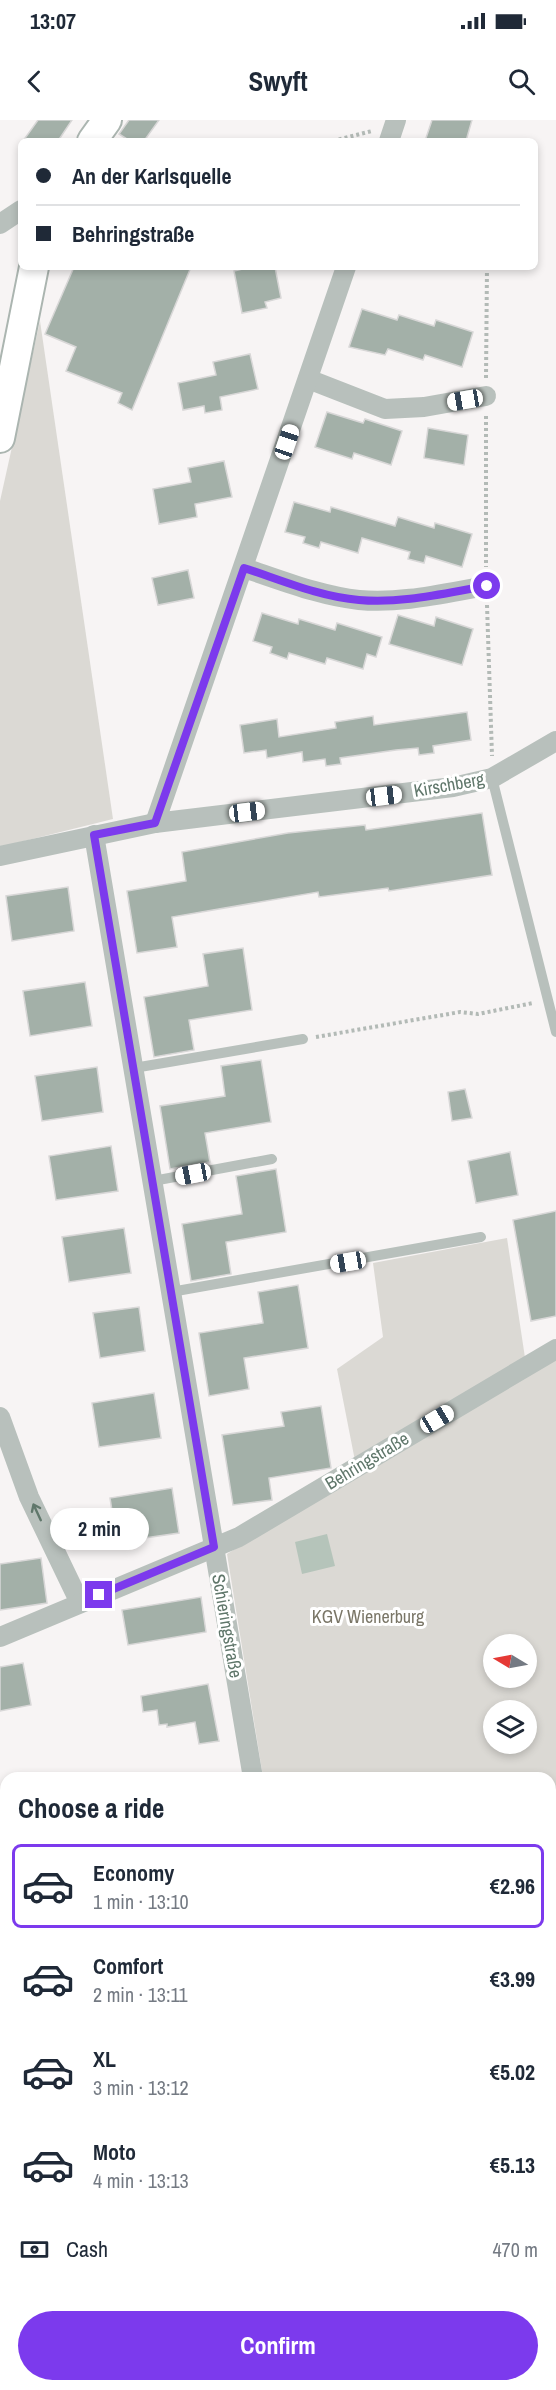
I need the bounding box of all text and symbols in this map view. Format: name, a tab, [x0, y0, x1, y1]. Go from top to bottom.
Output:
text: 13:07	[30, 6, 76, 36]
text: Swyft	[248, 63, 308, 99]
icon: back	[18, 65, 51, 98]
icon: search	[505, 65, 538, 98]
text: An der Karlsquelle	[72, 161, 231, 191]
text: Behringstraße	[72, 219, 194, 249]
car	[446, 388, 484, 412]
car	[273, 422, 301, 462]
route start	[473, 572, 500, 599]
street label: Kirschberg	[412, 766, 487, 803]
car	[365, 785, 403, 807]
car	[228, 801, 266, 823]
car	[174, 1162, 212, 1186]
car	[329, 1250, 367, 1274]
car	[417, 1402, 457, 1436]
street label: Behringstraße	[320, 1426, 413, 1495]
one-way arrow	[30, 1504, 42, 1522]
callout: 2 min	[50, 1508, 148, 1550]
text: 2 min	[78, 1515, 121, 1542]
street label: Schieringstraße	[206, 1572, 249, 1680]
route end	[85, 1581, 112, 1608]
park label: KGV Wienerburg	[312, 1604, 425, 1629]
north arrow	[483, 1634, 537, 1688]
map controls	[483, 1634, 537, 1754]
button: layers	[483, 1700, 537, 1754]
text: Choose a ride	[18, 1790, 164, 1826]
text: Economy	[93, 1858, 174, 1888]
icon: car	[21, 1859, 75, 1913]
text: €2.96	[490, 1871, 535, 1901]
text: 1 min · 13:10	[93, 1888, 189, 1915]
text: Comfort	[93, 1951, 163, 1981]
icon: car	[21, 1952, 75, 2006]
text: €3.99	[490, 1964, 535, 1994]
text: 2 min · 13:11	[93, 1981, 188, 2008]
text: XL	[93, 2044, 116, 2074]
icon: car	[21, 2045, 75, 2099]
text: €5.02	[490, 2057, 535, 2087]
text: 3 min · 13:12	[93, 2074, 189, 2101]
text: Moto	[93, 2137, 136, 2167]
icon: car	[21, 2138, 75, 2192]
text: €5.13	[490, 2150, 535, 2180]
text: 4 min · 13:13	[93, 2167, 189, 2194]
icon: cash	[18, 2233, 51, 2266]
text: Cash	[66, 2234, 108, 2264]
text: 470 m	[492, 2236, 538, 2263]
button: Confirm	[18, 2311, 538, 2380]

